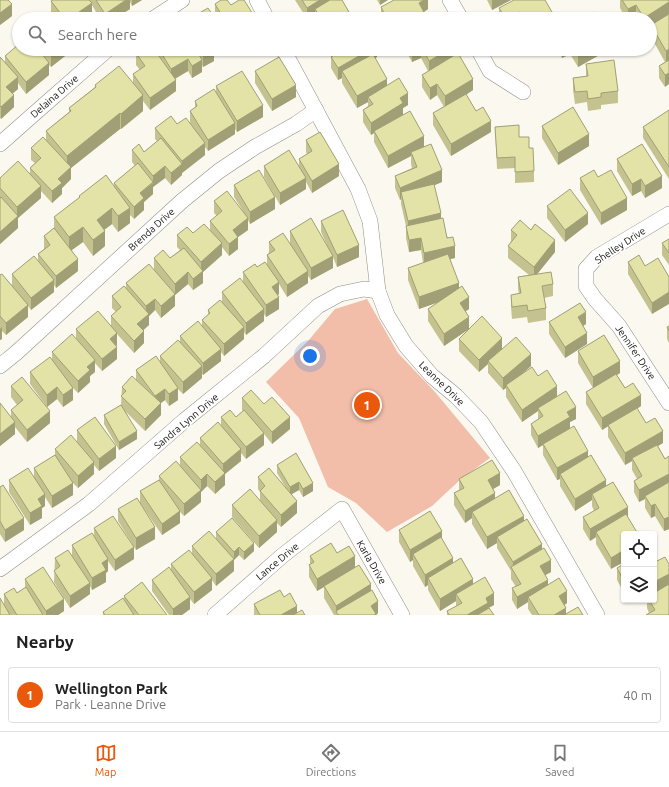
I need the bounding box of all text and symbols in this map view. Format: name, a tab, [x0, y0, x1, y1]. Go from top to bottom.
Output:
search box	[12, 12, 657, 56]
icon: search	[26, 23, 48, 45]
text: Search here	[58, 26, 137, 43]
street label: Delaina Drive	[28, 73, 80, 120]
street label: Brenda Drive	[126, 206, 177, 253]
street label: Shelley Drive	[593, 225, 648, 266]
street label: Jennifer Drive	[613, 323, 658, 382]
your location	[300, 346, 320, 366]
street label: Leanne Drive	[417, 359, 467, 408]
pin: 1	[354, 390, 380, 420]
street label: Sandra Lynn Drive	[152, 391, 221, 451]
map controls	[621, 531, 657, 603]
button: locate	[621, 531, 657, 567]
street label: Karla Drive	[355, 538, 389, 586]
street label: Lance Drive	[254, 540, 301, 582]
button: layers	[621, 567, 657, 603]
text: Nearby	[16, 632, 74, 651]
text: Wellington Park	[55, 680, 168, 697]
text: 1	[26, 688, 34, 702]
text: 40 m	[623, 688, 652, 702]
text: Park · Leanne Drive	[55, 697, 166, 711]
tab: Map	[95, 742, 117, 778]
tab: Directions	[306, 742, 356, 778]
tab: Saved	[545, 742, 574, 778]

